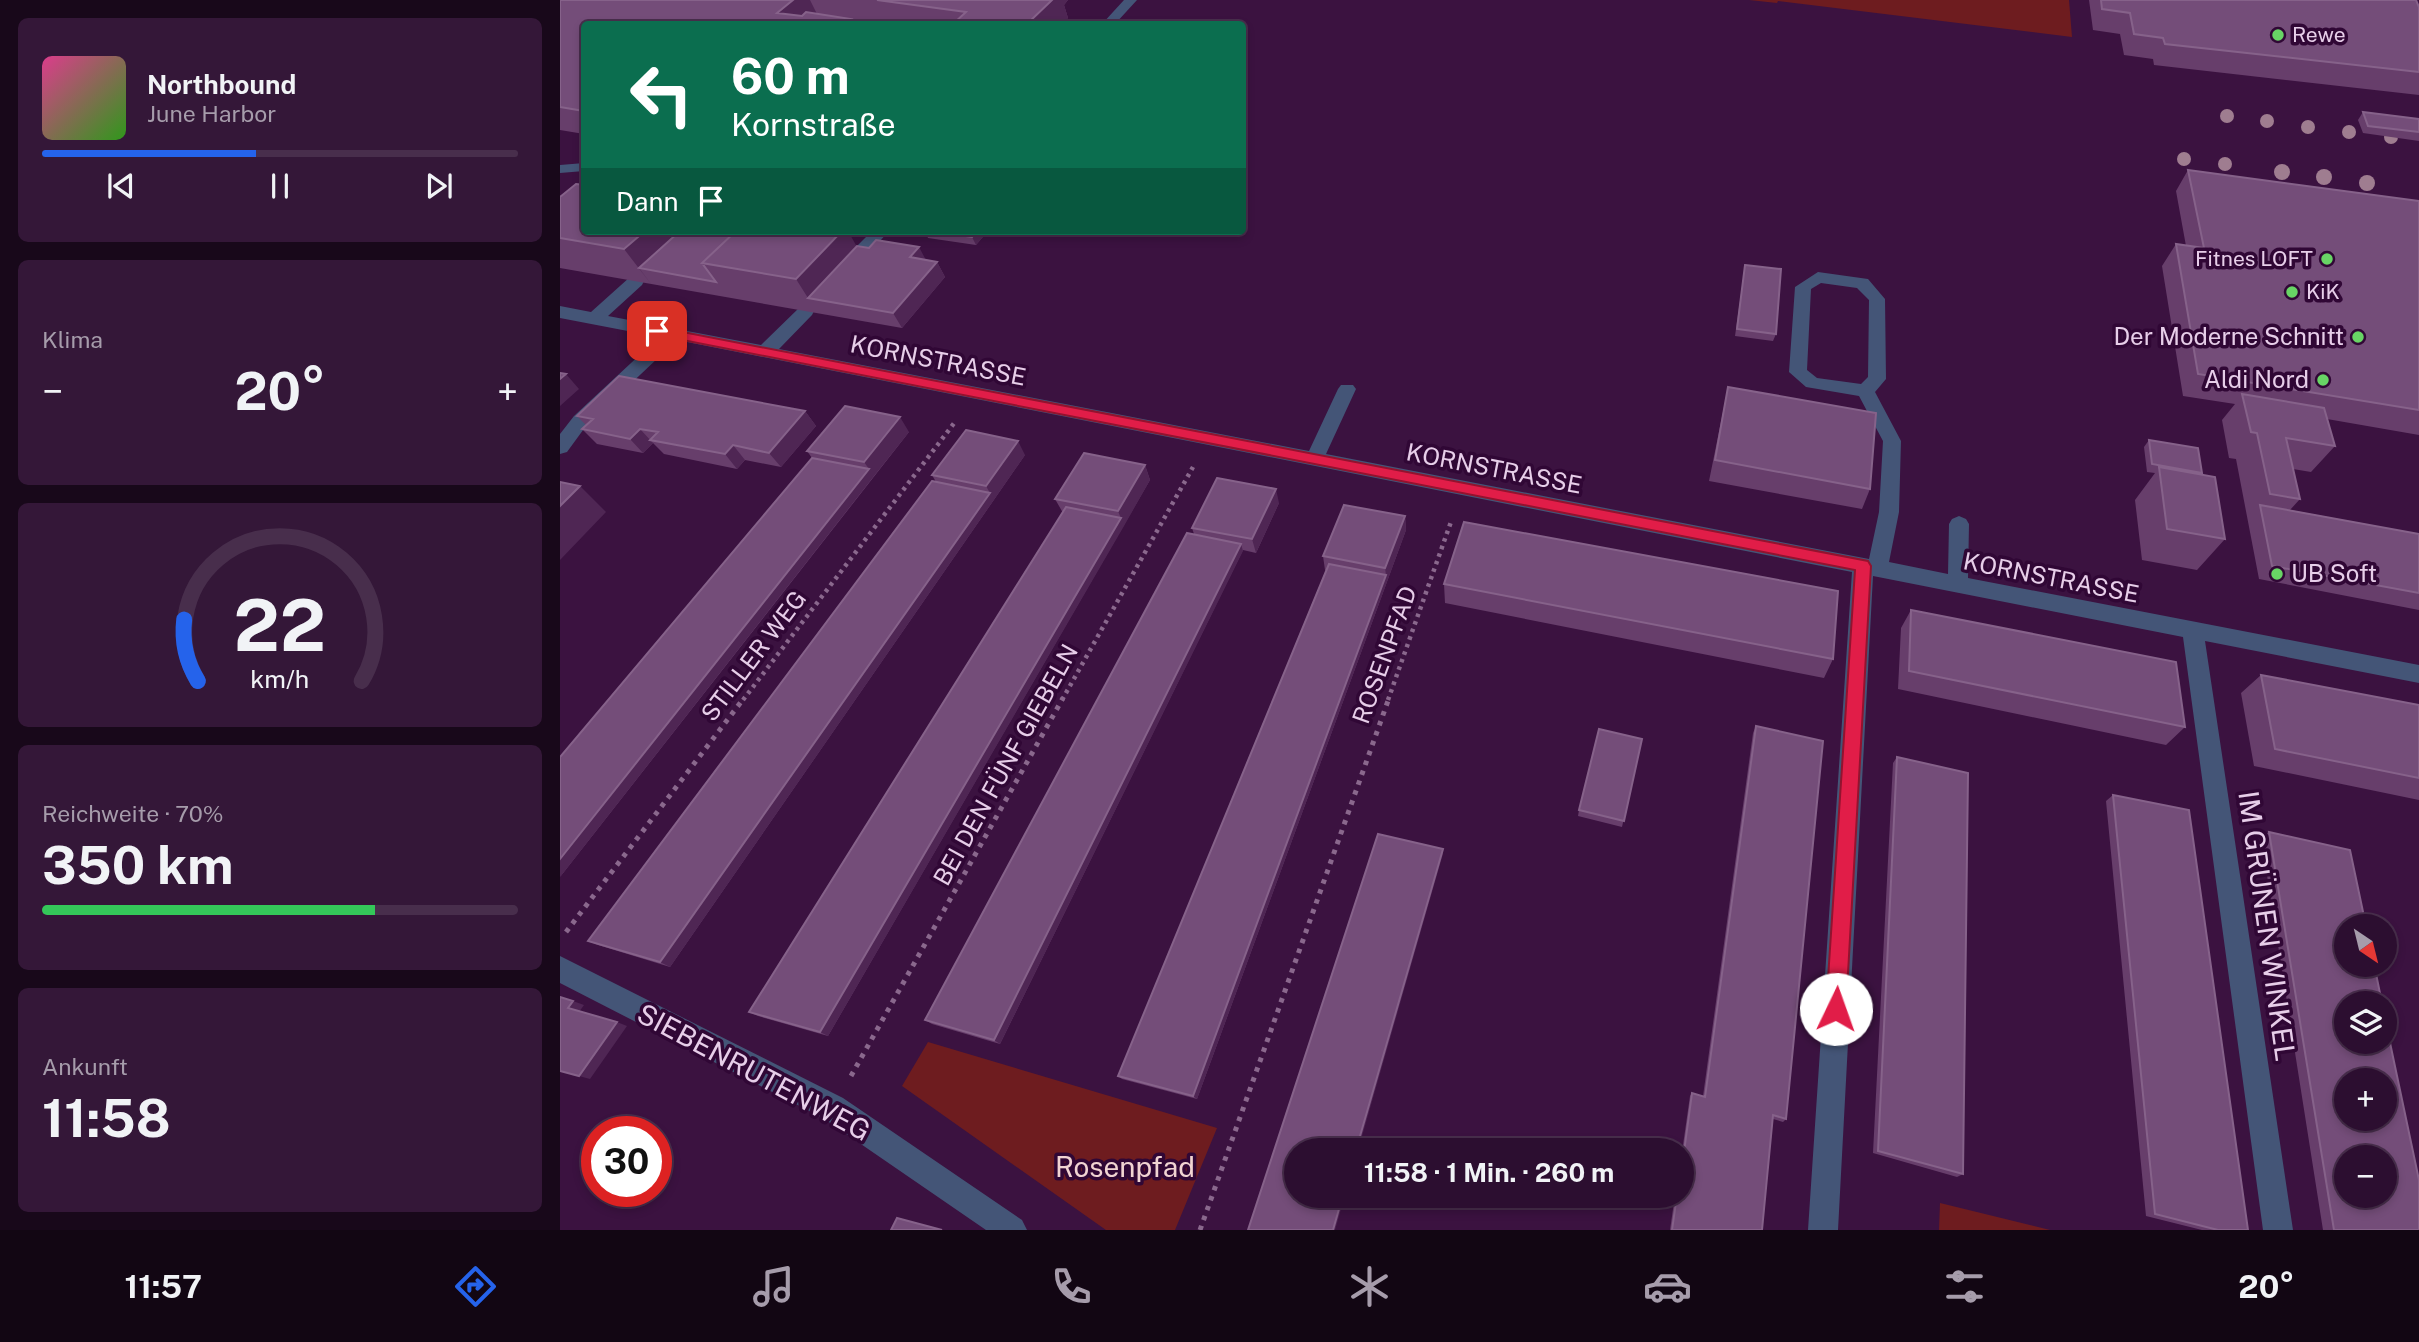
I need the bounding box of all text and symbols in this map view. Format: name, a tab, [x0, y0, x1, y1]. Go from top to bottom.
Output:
place label: Rewe	[2292, 22, 2346, 47]
marker: Rewe	[2270, 27, 2286, 43]
text: 60 m	[731, 47, 850, 105]
icon: left	[616, 49, 707, 140]
text: Northbound	[147, 69, 296, 100]
text: June Harbor	[147, 100, 276, 127]
text: Kornstraße	[731, 106, 896, 143]
icon: previous	[102, 167, 140, 205]
icon: pause	[261, 167, 299, 205]
icon: next	[420, 167, 458, 205]
icon: arrive	[692, 182, 730, 220]
text: Dann	[616, 186, 678, 217]
place label: Fitnes LOFT	[2195, 246, 2313, 271]
marker: Fitnes LOFT	[2319, 251, 2335, 267]
place label: KiK	[2306, 279, 2340, 304]
marker: KiK	[2284, 284, 2300, 300]
pin	[627, 301, 687, 361]
icon: arrive	[638, 312, 676, 350]
place label: Der Moderne Schnitt	[2113, 322, 2344, 350]
text: Klima	[42, 326, 103, 353]
street label: KORNSTRASSE	[848, 329, 1028, 391]
marker: Der Moderne Schnitt	[2350, 329, 2366, 345]
text: 20°	[234, 361, 326, 422]
place label: Aldi Nord	[2204, 365, 2309, 393]
text: −	[42, 369, 63, 414]
text: +	[497, 369, 518, 414]
marker: Aldi Nord	[2315, 372, 2331, 388]
street label: KORNSTRASSE	[1404, 437, 1584, 499]
street label: KORNSTRASSE	[1961, 546, 2141, 608]
place label: UB Soft	[2291, 559, 2377, 587]
marker: UB Soft	[2269, 566, 2285, 582]
text: 22	[234, 582, 326, 667]
street label: ROSENPFAD	[1346, 582, 1422, 727]
street label: STILLER WEG	[695, 585, 811, 726]
street label: BEI DEN FÜNF GIEBELN	[926, 639, 1083, 890]
text: km/h	[251, 664, 309, 694]
street label: IM GRÜNEN WINKEL	[2232, 789, 2303, 1063]
text: Reichweite · 70%	[42, 800, 224, 827]
text: 350 km	[42, 835, 234, 896]
north arrow	[2334, 914, 2398, 976]
map controls	[2334, 914, 2397, 1208]
position arrow	[1799, 972, 1873, 1046]
button: layers	[2334, 991, 2397, 1054]
street label: SIEBENRUTENWEG	[632, 996, 877, 1147]
text: Ankunft	[42, 1053, 128, 1080]
button: +	[2334, 1068, 2397, 1131]
text: 11:58	[42, 1088, 171, 1149]
speed limit sign: 30	[581, 1116, 672, 1207]
button: −	[2334, 1145, 2397, 1208]
park label: Rosenpfad	[1055, 1150, 1195, 1183]
text: 11:58 · 1 Min. · 260 m	[1364, 1157, 1614, 1188]
icon: directions	[451, 1262, 500, 1311]
icon: music	[749, 1262, 798, 1311]
icon: phone	[1047, 1262, 1096, 1311]
icon: climate	[1345, 1262, 1394, 1311]
icon: car	[1643, 1262, 1692, 1311]
icon: filters	[1940, 1262, 1989, 1311]
text: 11:57	[124, 1268, 202, 1305]
text: 20°	[2238, 1268, 2294, 1305]

